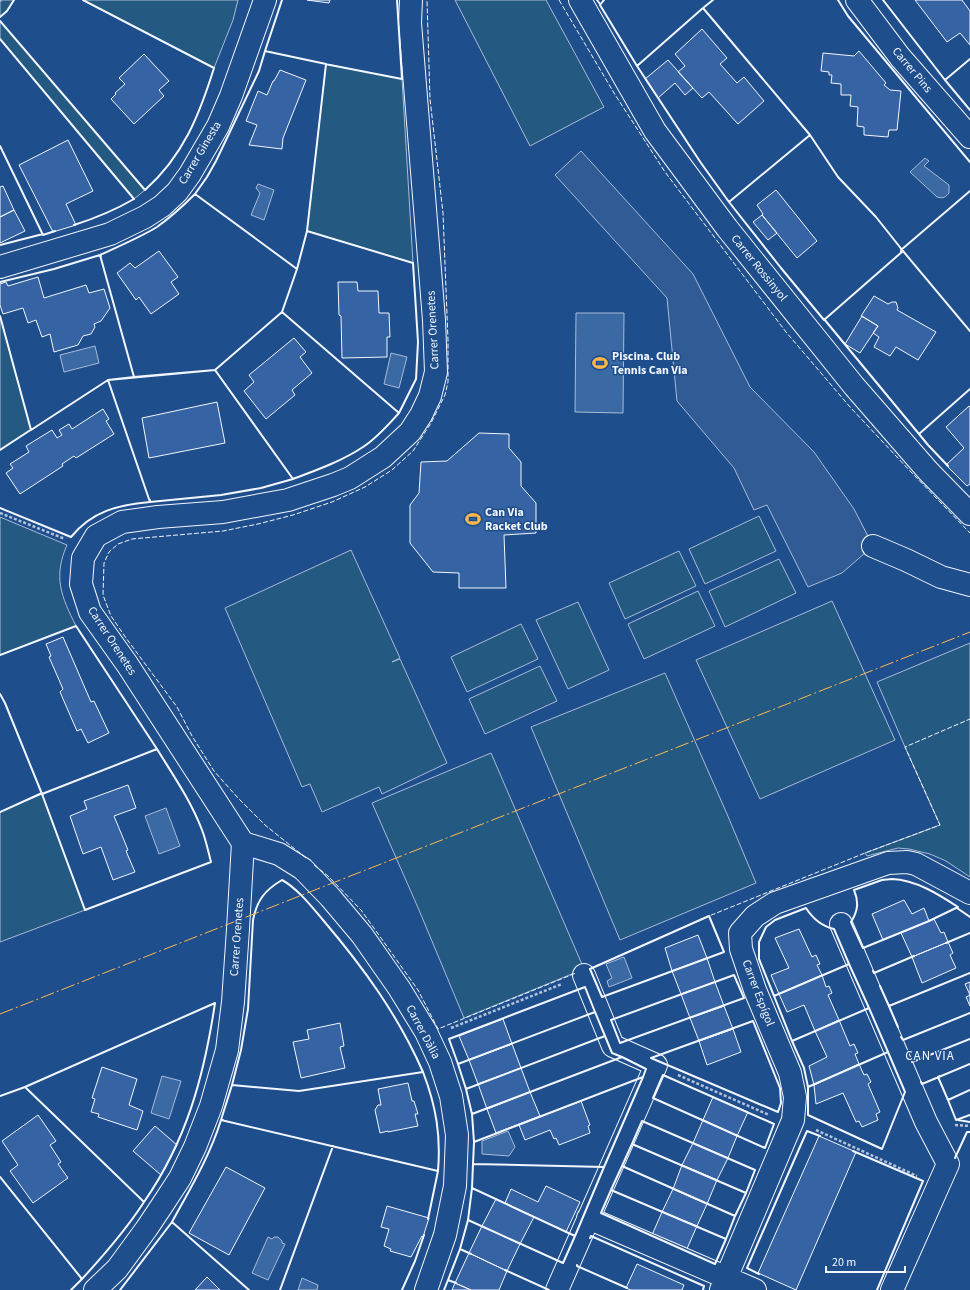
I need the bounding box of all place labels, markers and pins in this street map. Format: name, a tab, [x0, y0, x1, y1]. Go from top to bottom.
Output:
place label: Piscina. Club Tennis Can Via	[612, 348, 688, 379]
sports icon: Piscina. Club Tennis Can Via	[591, 354, 609, 372]
place label: Can Via Racket Club	[485, 504, 548, 535]
sports icon: Can Via Racket Club	[464, 510, 482, 528]

